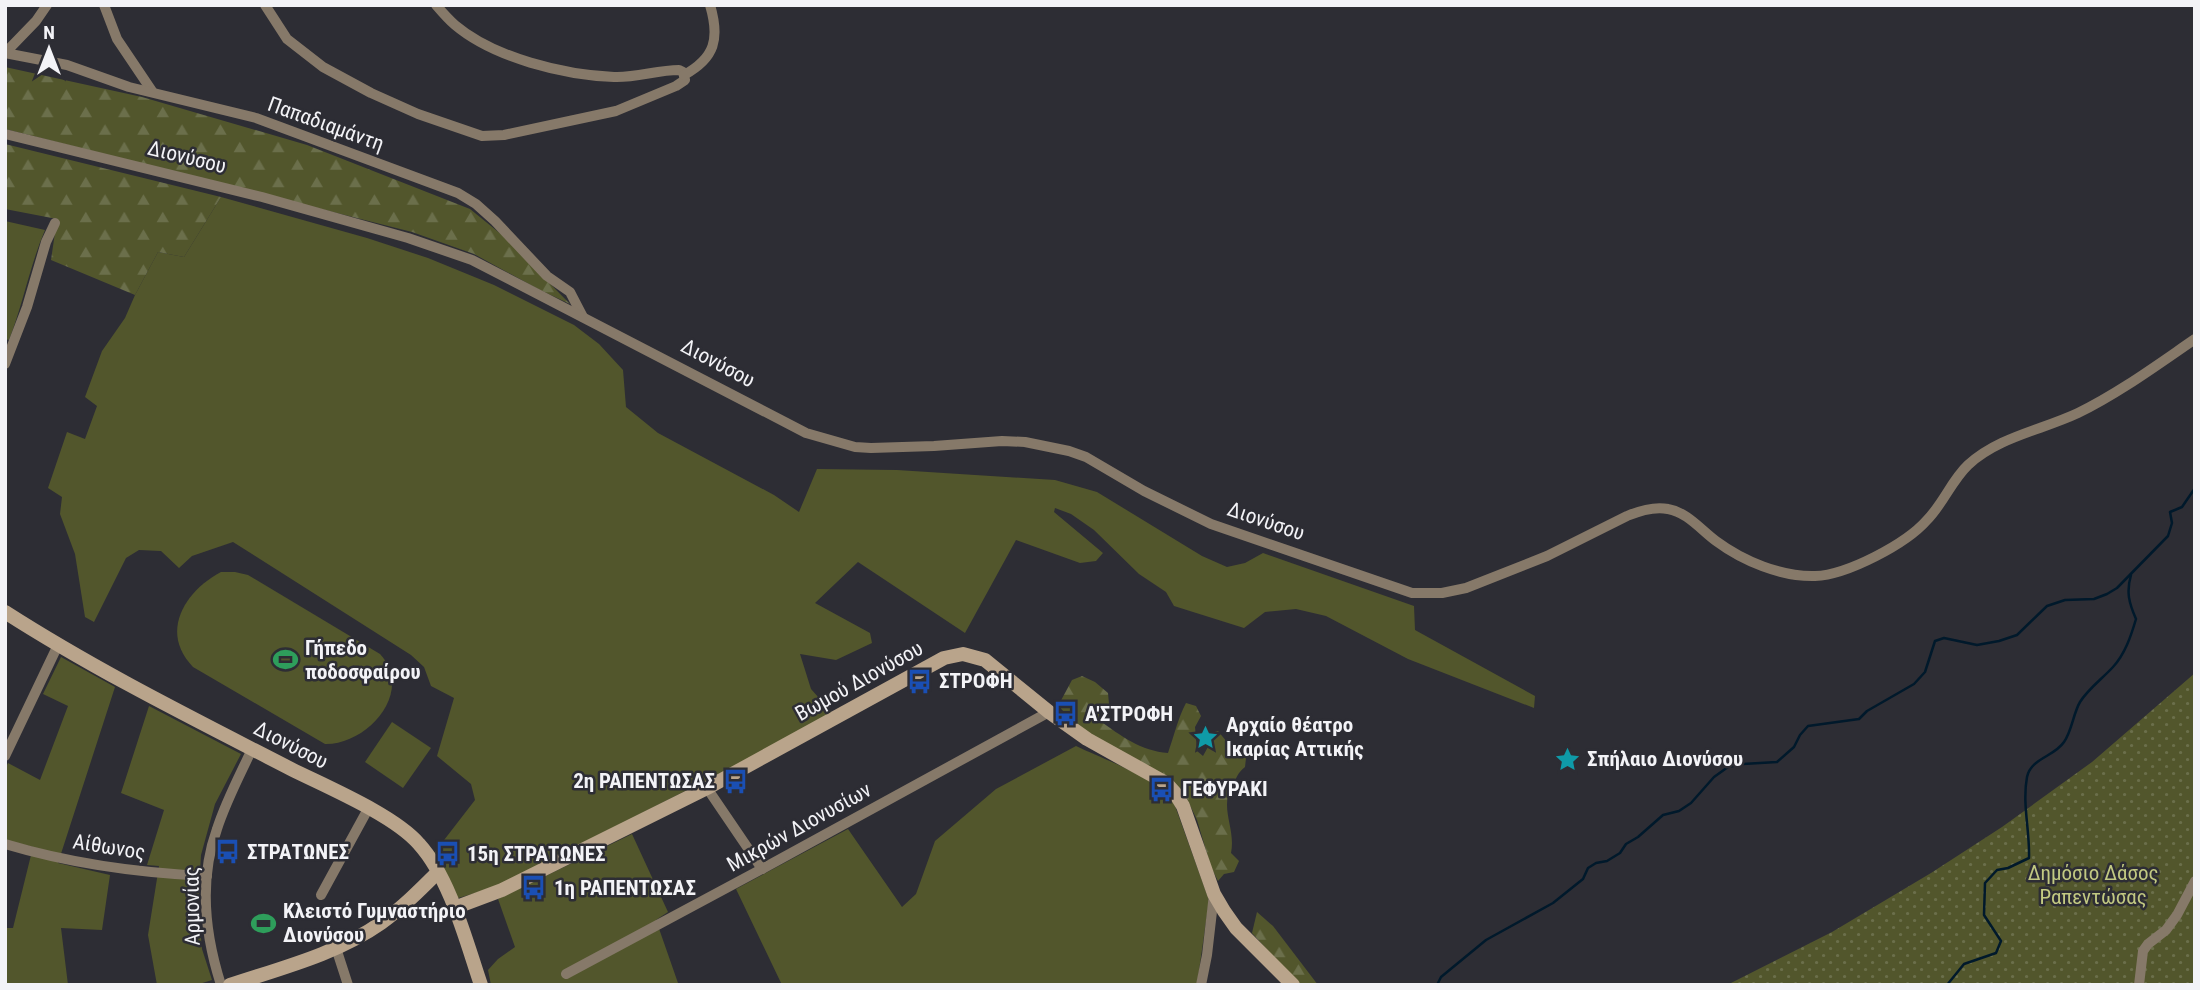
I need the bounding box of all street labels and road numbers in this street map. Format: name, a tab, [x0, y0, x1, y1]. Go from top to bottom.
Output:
street label: Παπαδιαμάντη	[265, 92, 387, 156]
street label: Διονύσου	[145, 136, 229, 178]
street label: Διονύσου	[677, 334, 759, 392]
street label: Διονύσου	[1224, 497, 1308, 545]
street label: Βωμού Διονύσου	[791, 636, 927, 726]
street label: Διονύσου	[250, 716, 332, 774]
street label: Μικρών Διονυσίων	[723, 777, 875, 877]
street label: Αίθωνος	[71, 829, 147, 865]
street label: Αρμονίας	[179, 866, 205, 946]

